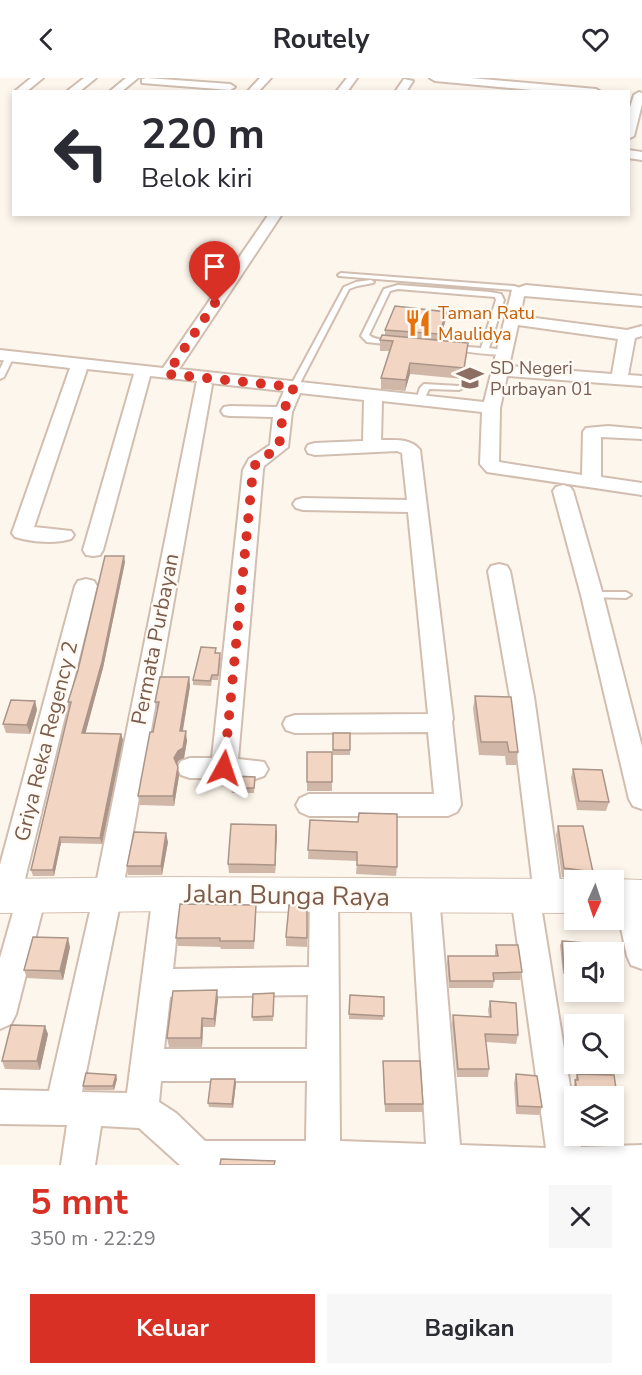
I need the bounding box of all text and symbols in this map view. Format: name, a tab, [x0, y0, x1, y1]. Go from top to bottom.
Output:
text: Routely	[273, 21, 369, 58]
icon: back	[30, 23, 63, 56]
icon: heart	[579, 23, 612, 56]
text: 220 m	[141, 106, 265, 163]
icon: left	[42, 114, 120, 192]
text: Belok kiri	[141, 160, 253, 197]
pin	[189, 241, 240, 303]
icon: arrive	[198, 250, 231, 283]
place label: Taman Ratu Maulidya	[438, 301, 535, 346]
restaurant icon: Taman Ratu Maulidya	[403, 308, 433, 338]
place label: SD Negeri Purbayan 01	[490, 356, 593, 401]
school or university icon: SD Negeri Purbayan 01	[455, 363, 485, 393]
street label: Permata Purbayan	[125, 551, 185, 727]
street label: Griya Reka Regency 2	[8, 638, 84, 844]
position arrow	[192, 736, 256, 800]
north arrow	[564, 870, 624, 930]
map controls	[564, 870, 624, 1146]
street label: Jalan Bunga Raya	[183, 876, 390, 915]
button: sound	[564, 942, 624, 1002]
button: search	[564, 1014, 624, 1074]
button: layers	[564, 1086, 624, 1146]
text: 5 mnt	[30, 1178, 128, 1227]
button: close	[549, 1185, 612, 1248]
text: 350 m · 22:29	[30, 1225, 156, 1252]
button: Keluar	[30, 1294, 315, 1363]
button: Bagikan	[327, 1294, 612, 1363]

